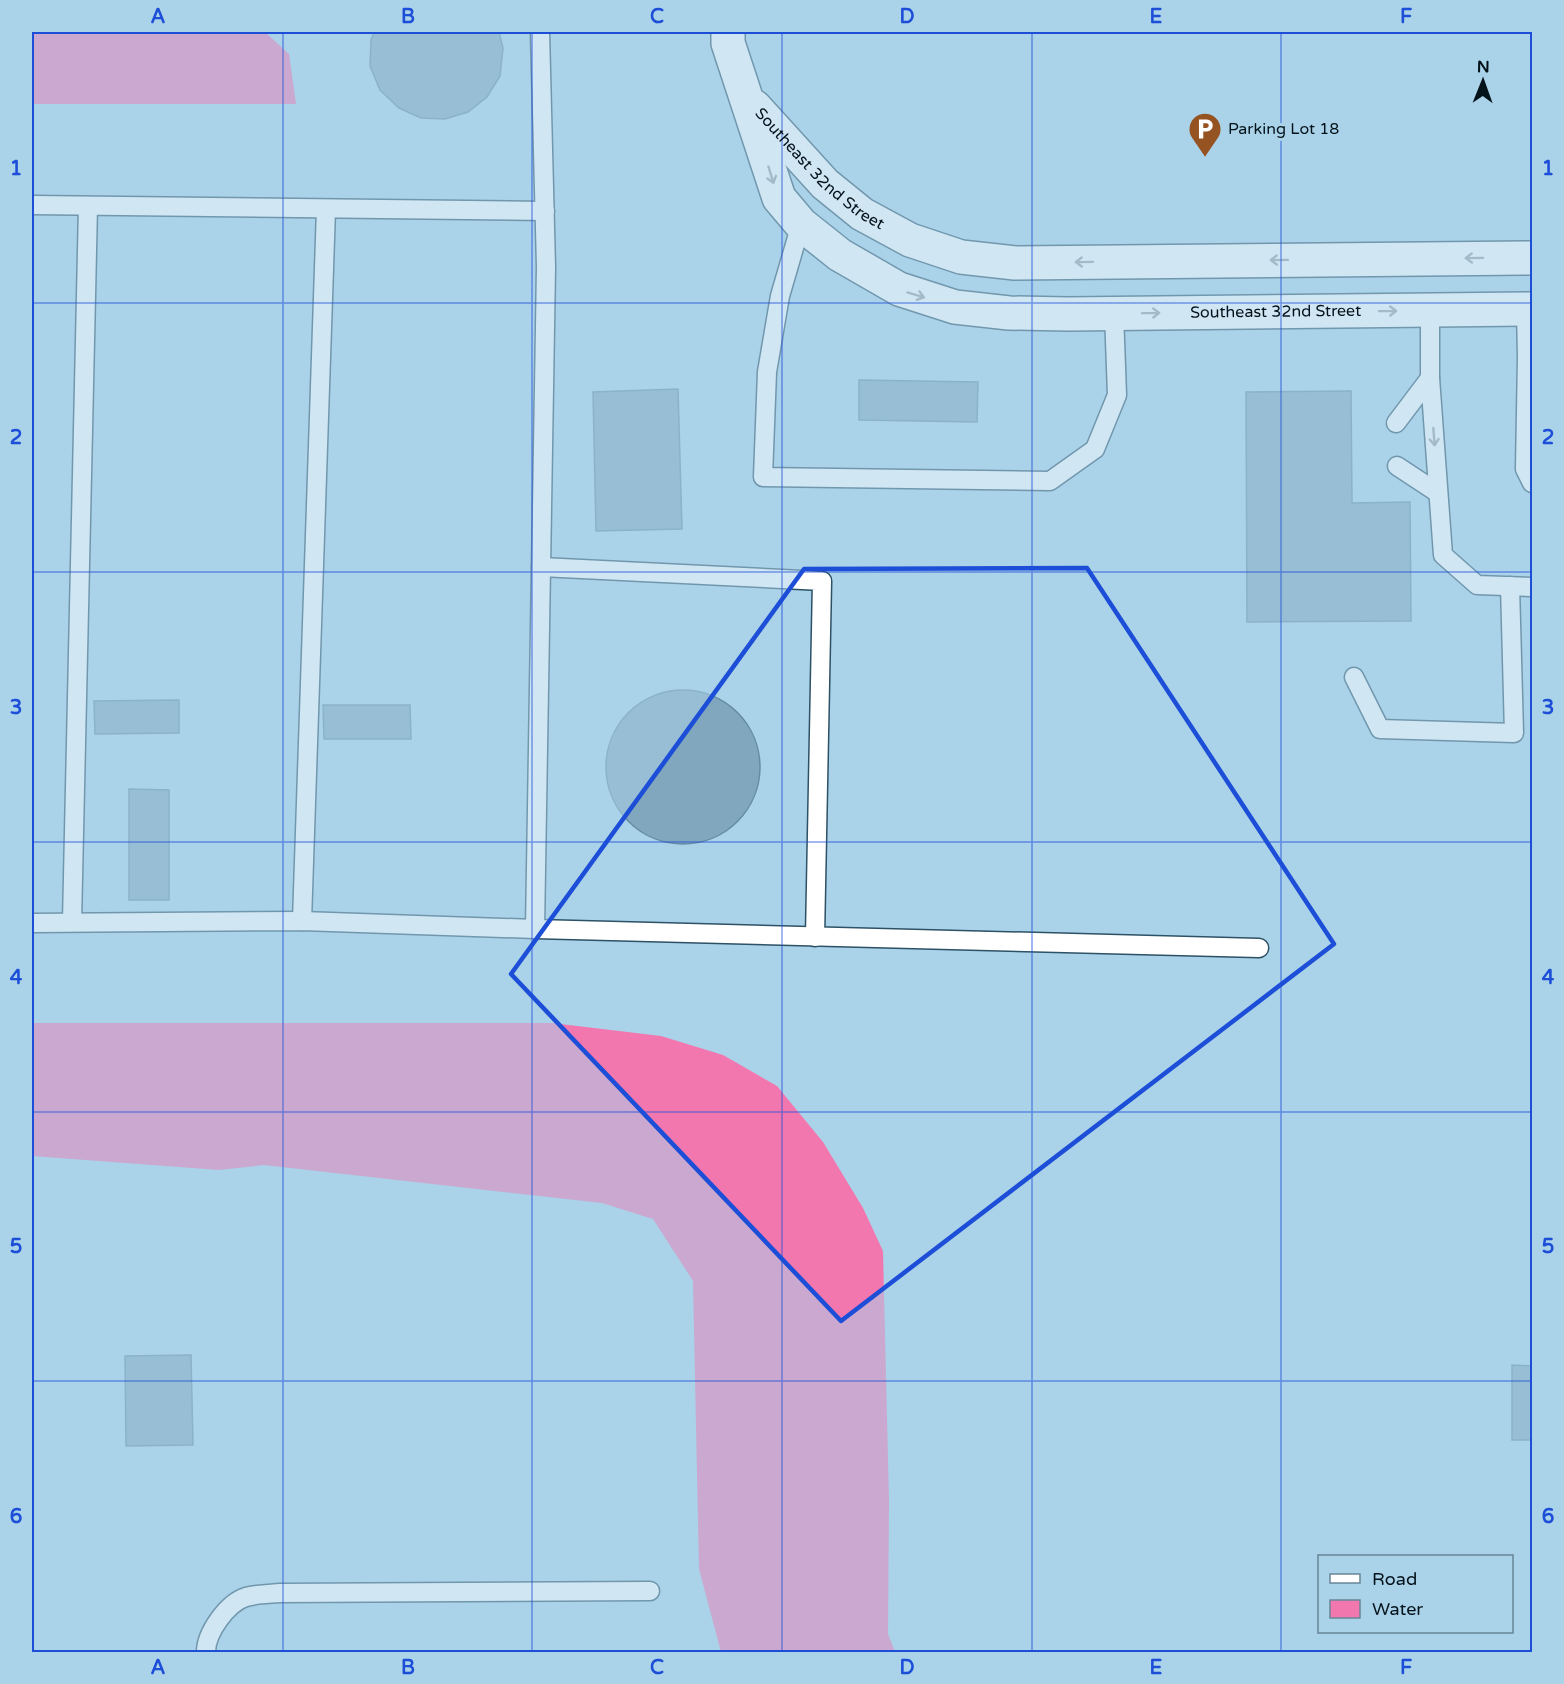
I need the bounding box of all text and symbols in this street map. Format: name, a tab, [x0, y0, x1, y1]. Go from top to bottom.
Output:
text: A	[151, 5, 166, 29]
text: B	[401, 5, 415, 29]
text: C	[650, 5, 664, 29]
text: D	[899, 5, 915, 29]
text: E	[1150, 5, 1163, 29]
text: F	[1400, 5, 1412, 29]
north arrow	[1453, 51, 1513, 111]
text: N	[1477, 57, 1490, 77]
street label: Southeast 32nd Street	[751, 104, 888, 234]
parking icon: Parking Lot 18	[1187, 111, 1223, 158]
place label: Parking Lot 18	[1228, 119, 1339, 139]
text: 1	[10, 157, 22, 181]
text: 1	[1542, 157, 1554, 181]
one-way arrow	[766, 165, 777, 184]
one-way arrow	[1465, 252, 1485, 264]
one-way arrow	[1270, 254, 1290, 266]
one-way arrow	[1075, 256, 1095, 268]
one-way arrow	[906, 290, 925, 301]
street label: Southeast 32nd Street	[1190, 301, 1361, 323]
one-way arrow	[1378, 305, 1398, 316]
one-way arrow	[1141, 307, 1161, 319]
text: 2	[10, 426, 22, 450]
one-way arrow	[1429, 426, 1440, 446]
text: 2	[1542, 426, 1554, 450]
text: 3	[10, 696, 22, 720]
text: 3	[1542, 696, 1554, 720]
text: 4	[10, 966, 23, 990]
text: 4	[1542, 966, 1555, 990]
text: 5	[10, 1235, 22, 1259]
text: 5	[1542, 1235, 1554, 1259]
text: 6	[10, 1505, 22, 1529]
text: 6	[1542, 1505, 1554, 1529]
legend	[1318, 1555, 1513, 1633]
text: Road	[1372, 1568, 1417, 1590]
text: Water	[1372, 1598, 1423, 1620]
text: A	[151, 1656, 166, 1680]
text: B	[401, 1656, 415, 1680]
text: C	[650, 1656, 664, 1680]
text: D	[899, 1656, 915, 1680]
text: E	[1150, 1656, 1163, 1680]
text: F	[1400, 1656, 1412, 1680]

